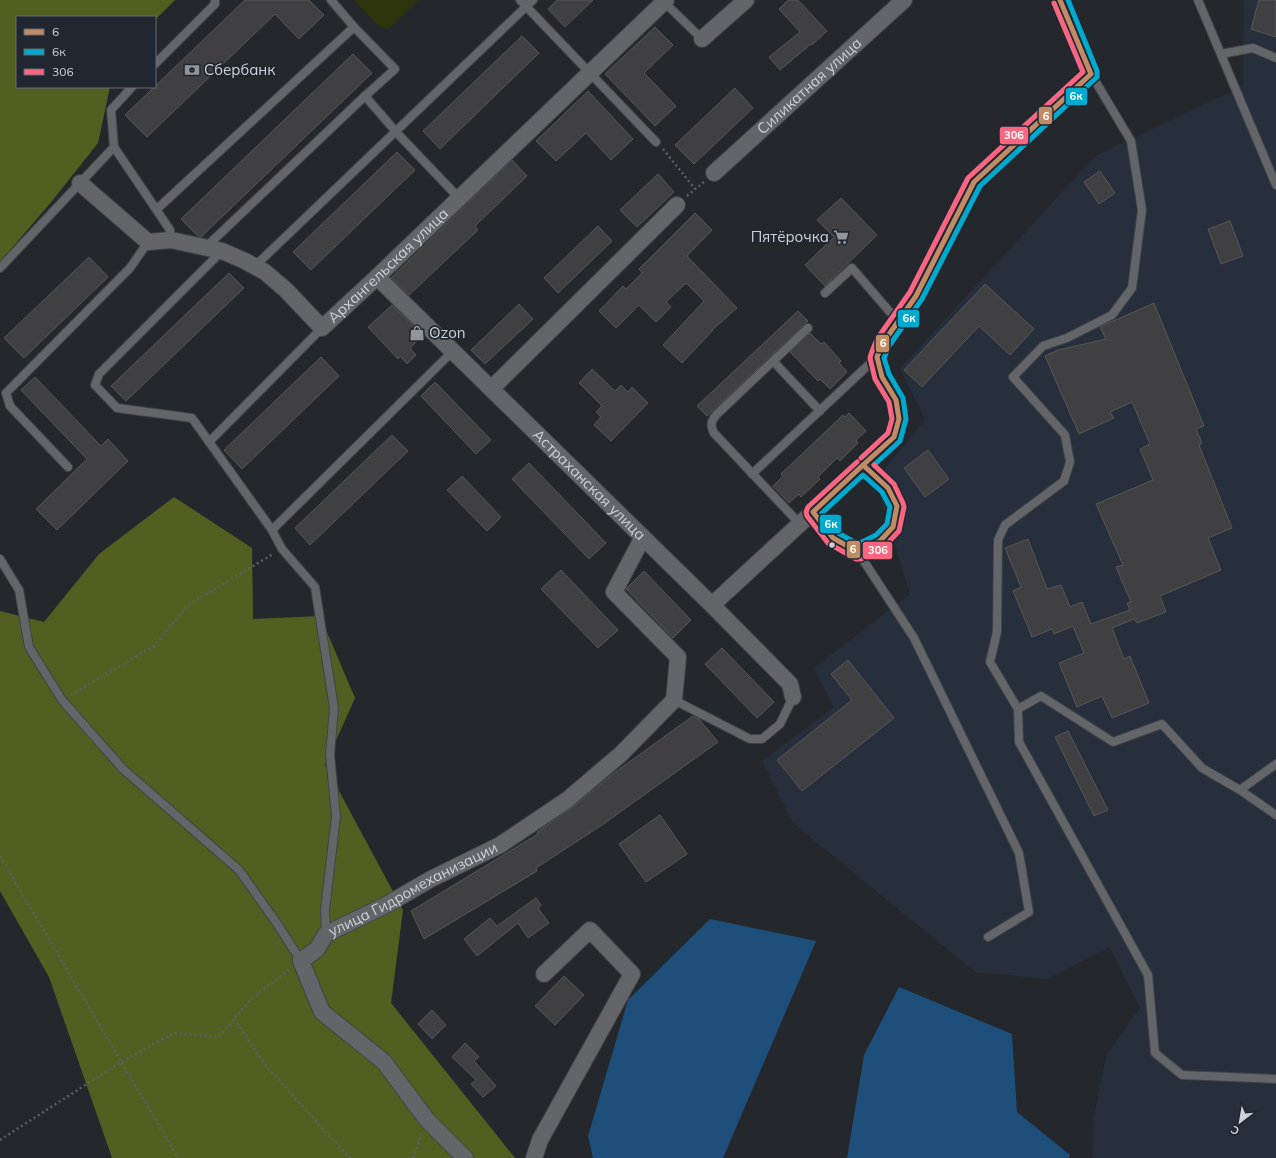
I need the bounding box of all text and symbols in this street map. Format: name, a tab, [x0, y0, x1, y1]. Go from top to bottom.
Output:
legend	[16, 16, 156, 88]
text: 6	[52, 24, 59, 39]
street label: Силикатная улица	[753, 33, 865, 138]
text: 6к	[52, 44, 66, 59]
place label: Сбербанк	[204, 60, 276, 79]
bank icon: Сбербанк	[183, 61, 201, 79]
text: 306	[52, 64, 74, 79]
line badge: 6к	[1065, 87, 1088, 106]
text: 6к	[1070, 89, 1083, 103]
line badge: 6	[1038, 106, 1053, 125]
text: 6	[1043, 109, 1050, 123]
line badge: 306	[999, 126, 1029, 145]
text: 306	[1004, 128, 1024, 142]
street label: Архангельская улица	[323, 204, 452, 327]
place label: Пятёрочка	[751, 227, 829, 246]
supermarket icon: Пятёрочка	[832, 228, 850, 246]
line badge: 6к	[897, 309, 920, 328]
text: 6к	[903, 311, 916, 325]
place label: Ozon	[429, 323, 466, 342]
shop icon: Ozon	[408, 324, 426, 342]
line badge: 6	[875, 334, 890, 353]
text: 6	[880, 336, 887, 350]
street label: Астраханская улица	[529, 425, 650, 544]
line badge: 6к	[819, 514, 842, 534]
text: 6к	[825, 517, 838, 531]
unlabelled marker	[827, 540, 837, 550]
line badge: 6	[846, 540, 861, 559]
line badge: 306	[862, 541, 893, 560]
text: 6	[850, 542, 857, 556]
text: 306	[868, 543, 888, 557]
street label: улица Гидромеханизации	[325, 838, 501, 940]
north arrow	[1220, 1102, 1260, 1142]
text: С	[1228, 1122, 1242, 1139]

